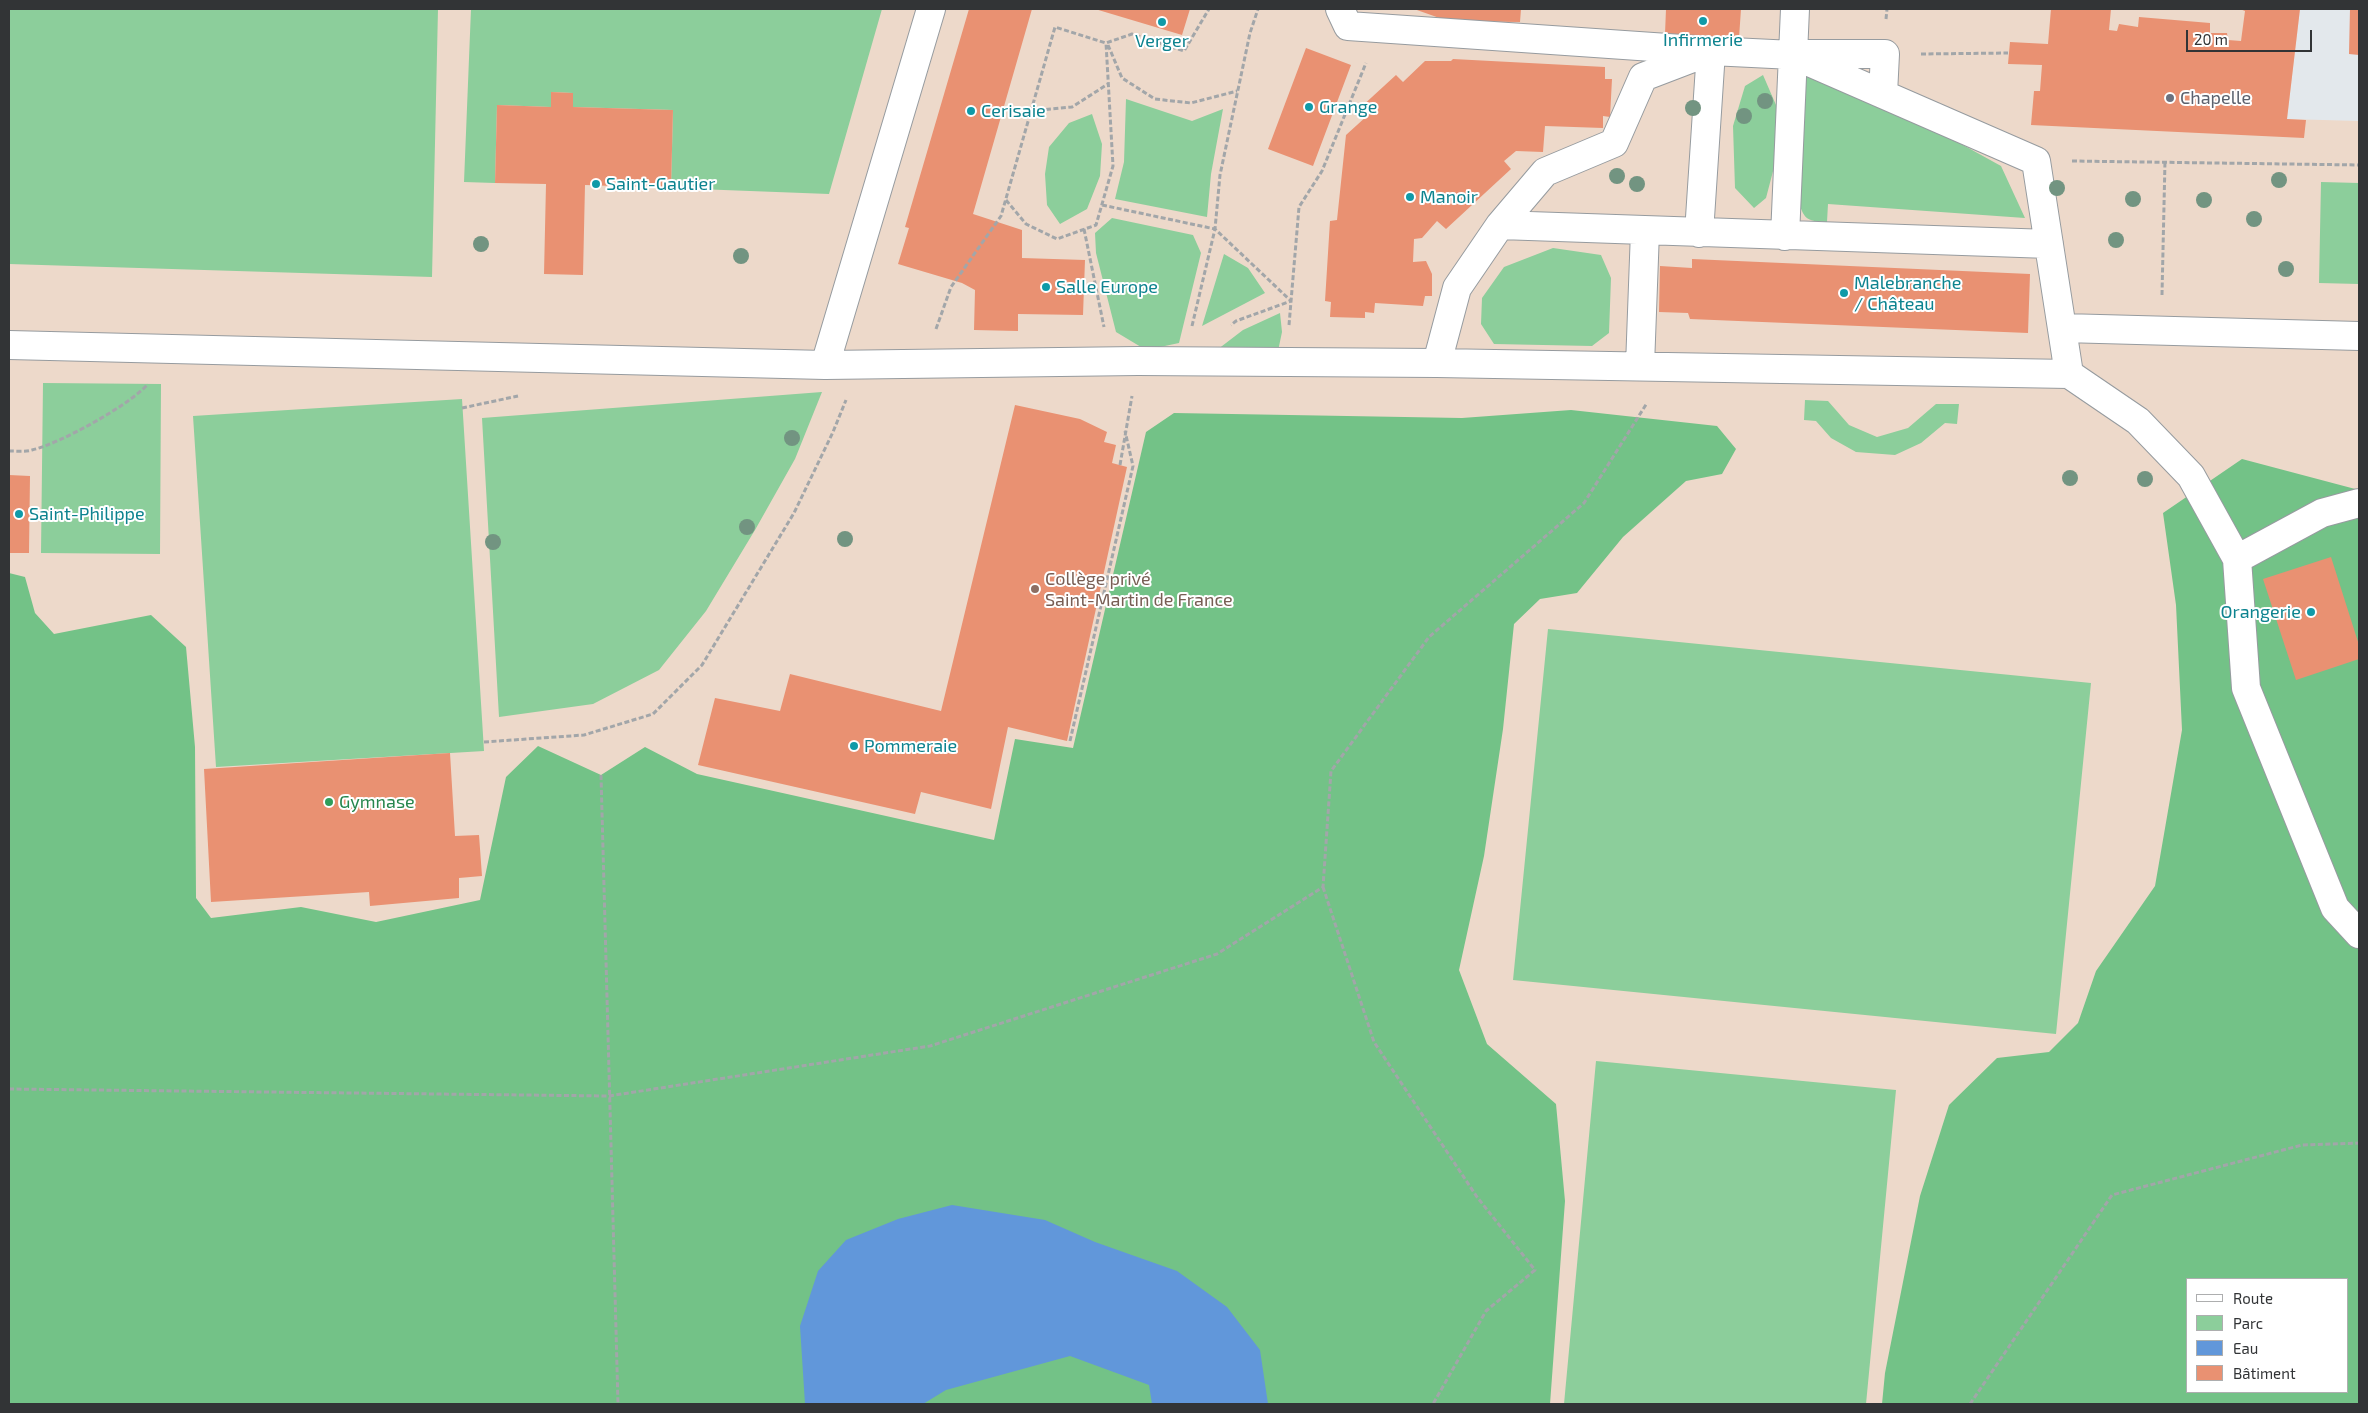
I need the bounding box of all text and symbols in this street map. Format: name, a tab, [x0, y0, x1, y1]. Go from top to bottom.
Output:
marker: Infirmerie	[1697, 15, 1709, 27]
marker: Verger	[1156, 16, 1168, 28]
scale bar	[2188, 20, 2314, 52]
place label: Infirmerie	[1663, 29, 1743, 51]
place label: Verger	[1135, 30, 1189, 52]
text: 20 m	[2194, 30, 2228, 48]
place label: Chapelle	[2180, 87, 2251, 109]
marker: Chapelle	[2164, 92, 2176, 104]
place label: Grange	[1319, 96, 1377, 118]
place label: Cerisaie	[981, 100, 1046, 122]
marker: Grange	[1303, 101, 1315, 113]
marker: Cerisaie	[965, 105, 977, 117]
place label: Saint-Gautier	[606, 173, 715, 195]
marker: Saint-Gautier	[590, 178, 602, 190]
place label: Manoir	[1420, 186, 1478, 208]
marker: Manoir	[1404, 191, 1416, 203]
place label: Malebranche / Château	[1854, 272, 1961, 314]
place label: Salle Europe	[1056, 276, 1158, 298]
marker: Salle Europe	[1040, 281, 1052, 293]
marker: Malebranche / Château	[1838, 287, 1850, 299]
place label: Saint-Philippe	[29, 503, 145, 525]
marker: Saint-Philippe	[13, 508, 25, 520]
place label: Collège privé Saint-Martin de France	[1045, 568, 1233, 610]
marker: Collège privé Saint-Martin de France	[1029, 583, 1041, 595]
place label: Orangerie	[2220, 601, 2301, 623]
marker: Orangerie	[2305, 606, 2317, 618]
place label: Pommeraie	[864, 735, 957, 757]
marker: Pommeraie	[848, 740, 860, 752]
place label: Gymnase	[339, 791, 415, 813]
marker: Gymnase	[323, 796, 335, 808]
legend	[2186, 1278, 2348, 1393]
text: Route	[2233, 1289, 2273, 1307]
text: Parc	[2233, 1314, 2263, 1332]
text: Eau	[2233, 1339, 2258, 1357]
text: Bâtiment	[2233, 1364, 2296, 1382]

